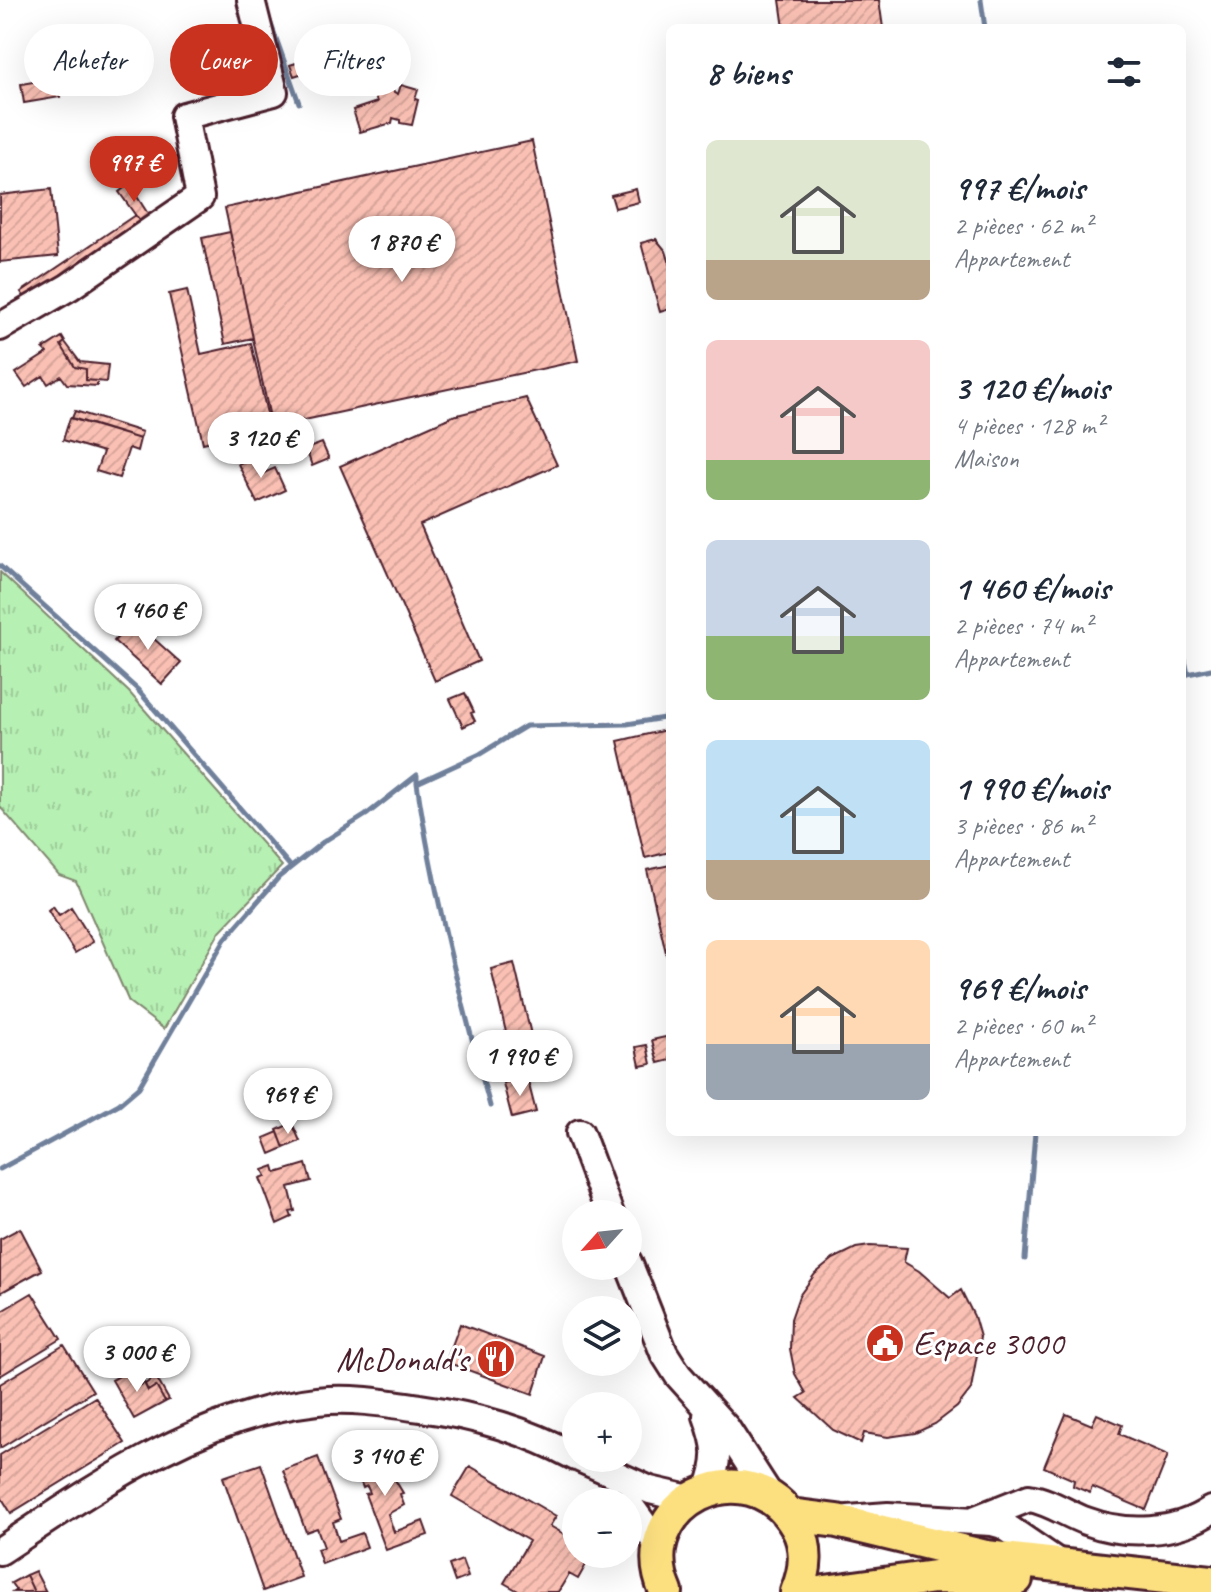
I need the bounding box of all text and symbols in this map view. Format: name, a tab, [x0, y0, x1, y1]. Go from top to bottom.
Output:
chip: Acheter	[24, 24, 154, 96]
chip: Louer	[170, 24, 278, 96]
chip: Filtres	[294, 24, 411, 96]
icon: filters	[1102, 50, 1146, 94]
text: 8 biens	[706, 51, 790, 94]
pin: 997 €	[78, 136, 190, 204]
text: 997 €	[108, 145, 160, 178]
text: 997 €/mois	[954, 166, 1085, 209]
icon: home	[770, 172, 866, 268]
text: 2 pièces · 62 m²	[954, 209, 1092, 242]
pin: 1 870 €	[328, 216, 476, 284]
text: 1 870 €	[367, 225, 437, 258]
text: Appartement	[954, 242, 1069, 275]
text: 3 120 €/mois	[954, 366, 1109, 409]
icon: home	[770, 372, 866, 468]
text: 4 pièces · 128 m²	[954, 409, 1103, 442]
pin: 3 120 €	[187, 412, 335, 480]
text: 3 120 €	[225, 421, 297, 454]
text: Maison	[954, 442, 1019, 475]
text: 1 460 €/mois	[954, 566, 1110, 609]
icon: home	[770, 572, 866, 668]
pin: 1 460 €	[74, 584, 222, 652]
text: 1 460 €	[112, 593, 184, 626]
text: 2 pièces · 74 m²	[954, 609, 1092, 642]
text: Appartement	[954, 642, 1069, 675]
text: 1 990 €/mois	[954, 766, 1108, 809]
icon: home	[770, 772, 866, 868]
text: 3 pièces · 86 m²	[954, 809, 1092, 842]
text: Appartement	[954, 842, 1069, 875]
text: 969 €/mois	[954, 966, 1085, 1009]
icon: home	[770, 972, 866, 1068]
text: 2 pièces · 60 m²	[954, 1009, 1092, 1042]
pin: 1 990 €	[446, 1030, 594, 1098]
text: 1 990 €	[485, 1039, 555, 1072]
text: Appartement	[954, 1042, 1069, 1075]
pin: 969 €	[232, 1068, 344, 1136]
text: 969 €	[261, 1077, 315, 1110]
north arrow	[562, 1200, 642, 1280]
map controls	[562, 1200, 642, 1568]
button: layers	[562, 1296, 642, 1376]
public building icon: Espace 3000	[864, 1322, 906, 1364]
place label: Espace 3000	[913, 1322, 1066, 1365]
pin: 3 000 €	[63, 1326, 211, 1394]
text: 3 000 €	[101, 1335, 173, 1368]
place label: McDonald's	[336, 1338, 471, 1381]
restaurant icon: McDonald's	[475, 1338, 517, 1380]
button: +	[562, 1392, 642, 1472]
pin: 3 140 €	[311, 1430, 459, 1498]
text: 3 140 €	[349, 1439, 421, 1472]
button: −	[562, 1488, 642, 1568]

